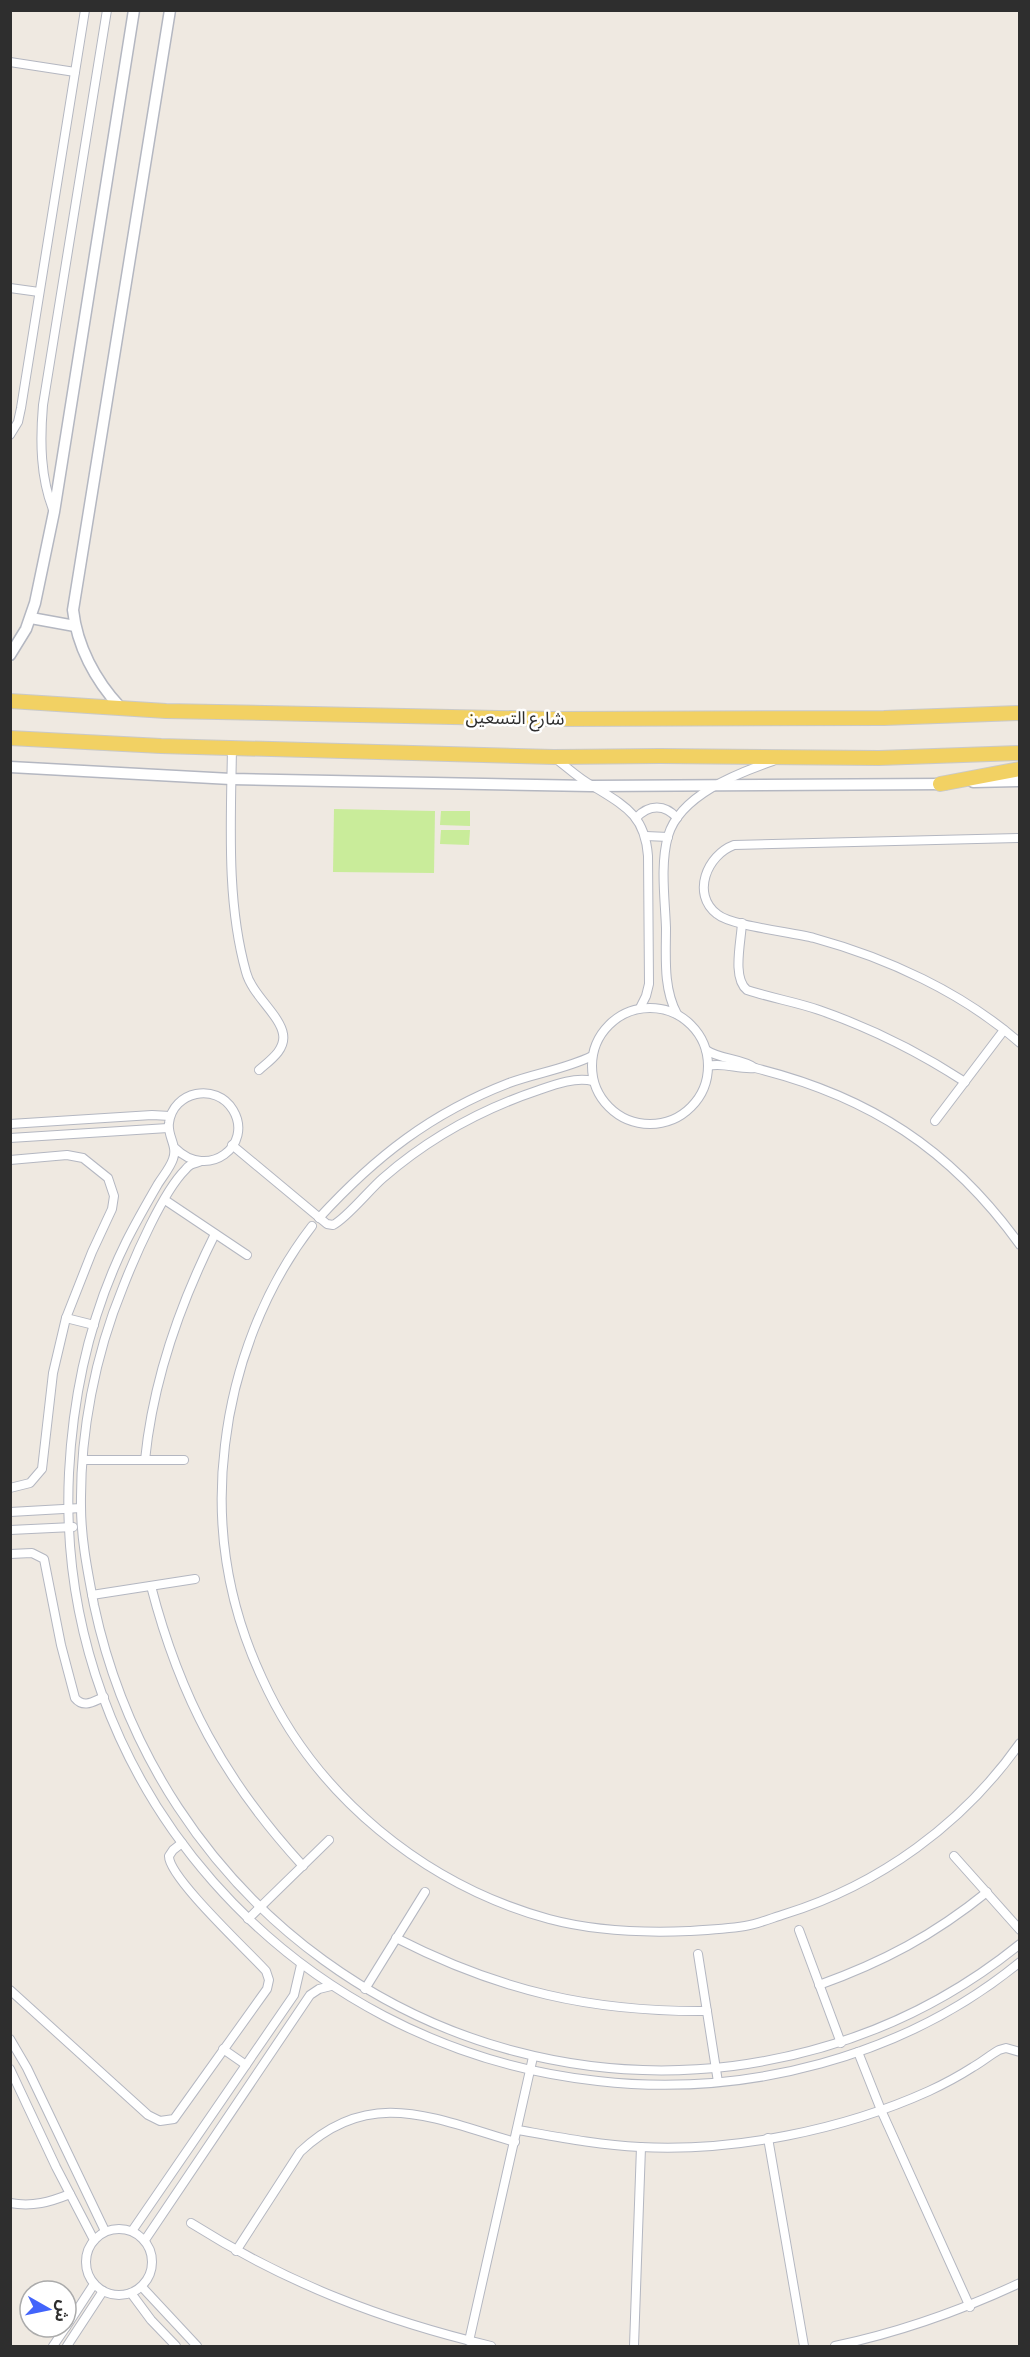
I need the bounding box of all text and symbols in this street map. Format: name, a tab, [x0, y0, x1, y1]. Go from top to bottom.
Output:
street label: شارع التسعين	[465, 704, 565, 733]
north arrow	[18, 2279, 78, 2339]
text: ش	[50, 2299, 75, 2324]

